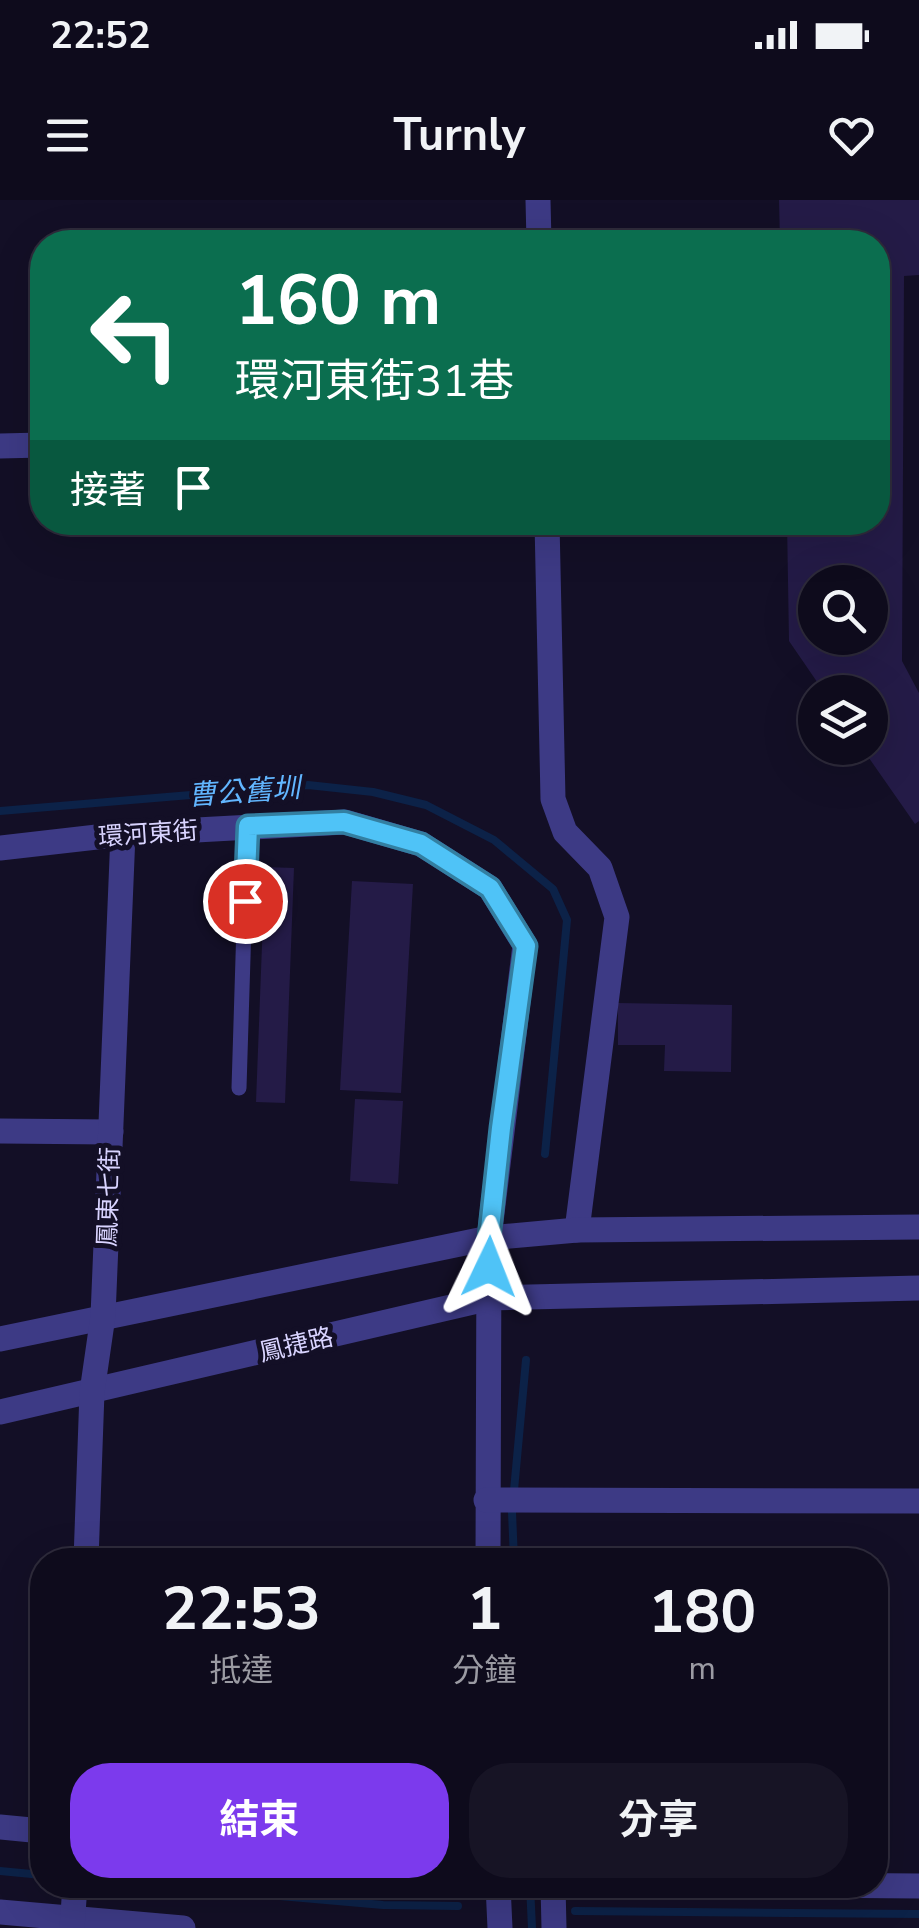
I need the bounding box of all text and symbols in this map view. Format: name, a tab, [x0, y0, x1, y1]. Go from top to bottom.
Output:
text: 22:52	[50, 10, 151, 61]
text: Turnly	[393, 105, 526, 166]
icon: menu	[40, 108, 95, 163]
icon: heart	[824, 108, 879, 163]
text: 160 m	[235, 253, 441, 349]
icon: left	[70, 270, 200, 400]
text: 環河東街31巷	[235, 351, 514, 412]
icon: arrive	[166, 460, 221, 515]
text: 接著	[70, 465, 146, 516]
map controls	[798, 565, 888, 765]
button: search	[798, 565, 888, 655]
button: layers	[798, 675, 888, 765]
water label: 曹公舊圳	[187, 769, 305, 815]
street label: 環河東街	[97, 814, 199, 854]
pin	[203, 859, 288, 944]
icon: arrive	[218, 874, 273, 929]
street label: 鳳東七街	[90, 1146, 128, 1248]
position arrow	[437, 1215, 541, 1319]
street label: 鳳捷路	[256, 1320, 337, 1370]
text: 22:53	[162, 1568, 321, 1650]
text: 1	[466, 1568, 502, 1650]
text: 180	[648, 1571, 756, 1653]
text: m	[689, 1647, 716, 1690]
text: 抵達	[209, 1649, 273, 1692]
text: 分鐘	[452, 1649, 516, 1692]
button: 結束	[70, 1763, 449, 1878]
button: 分享	[469, 1763, 848, 1878]

